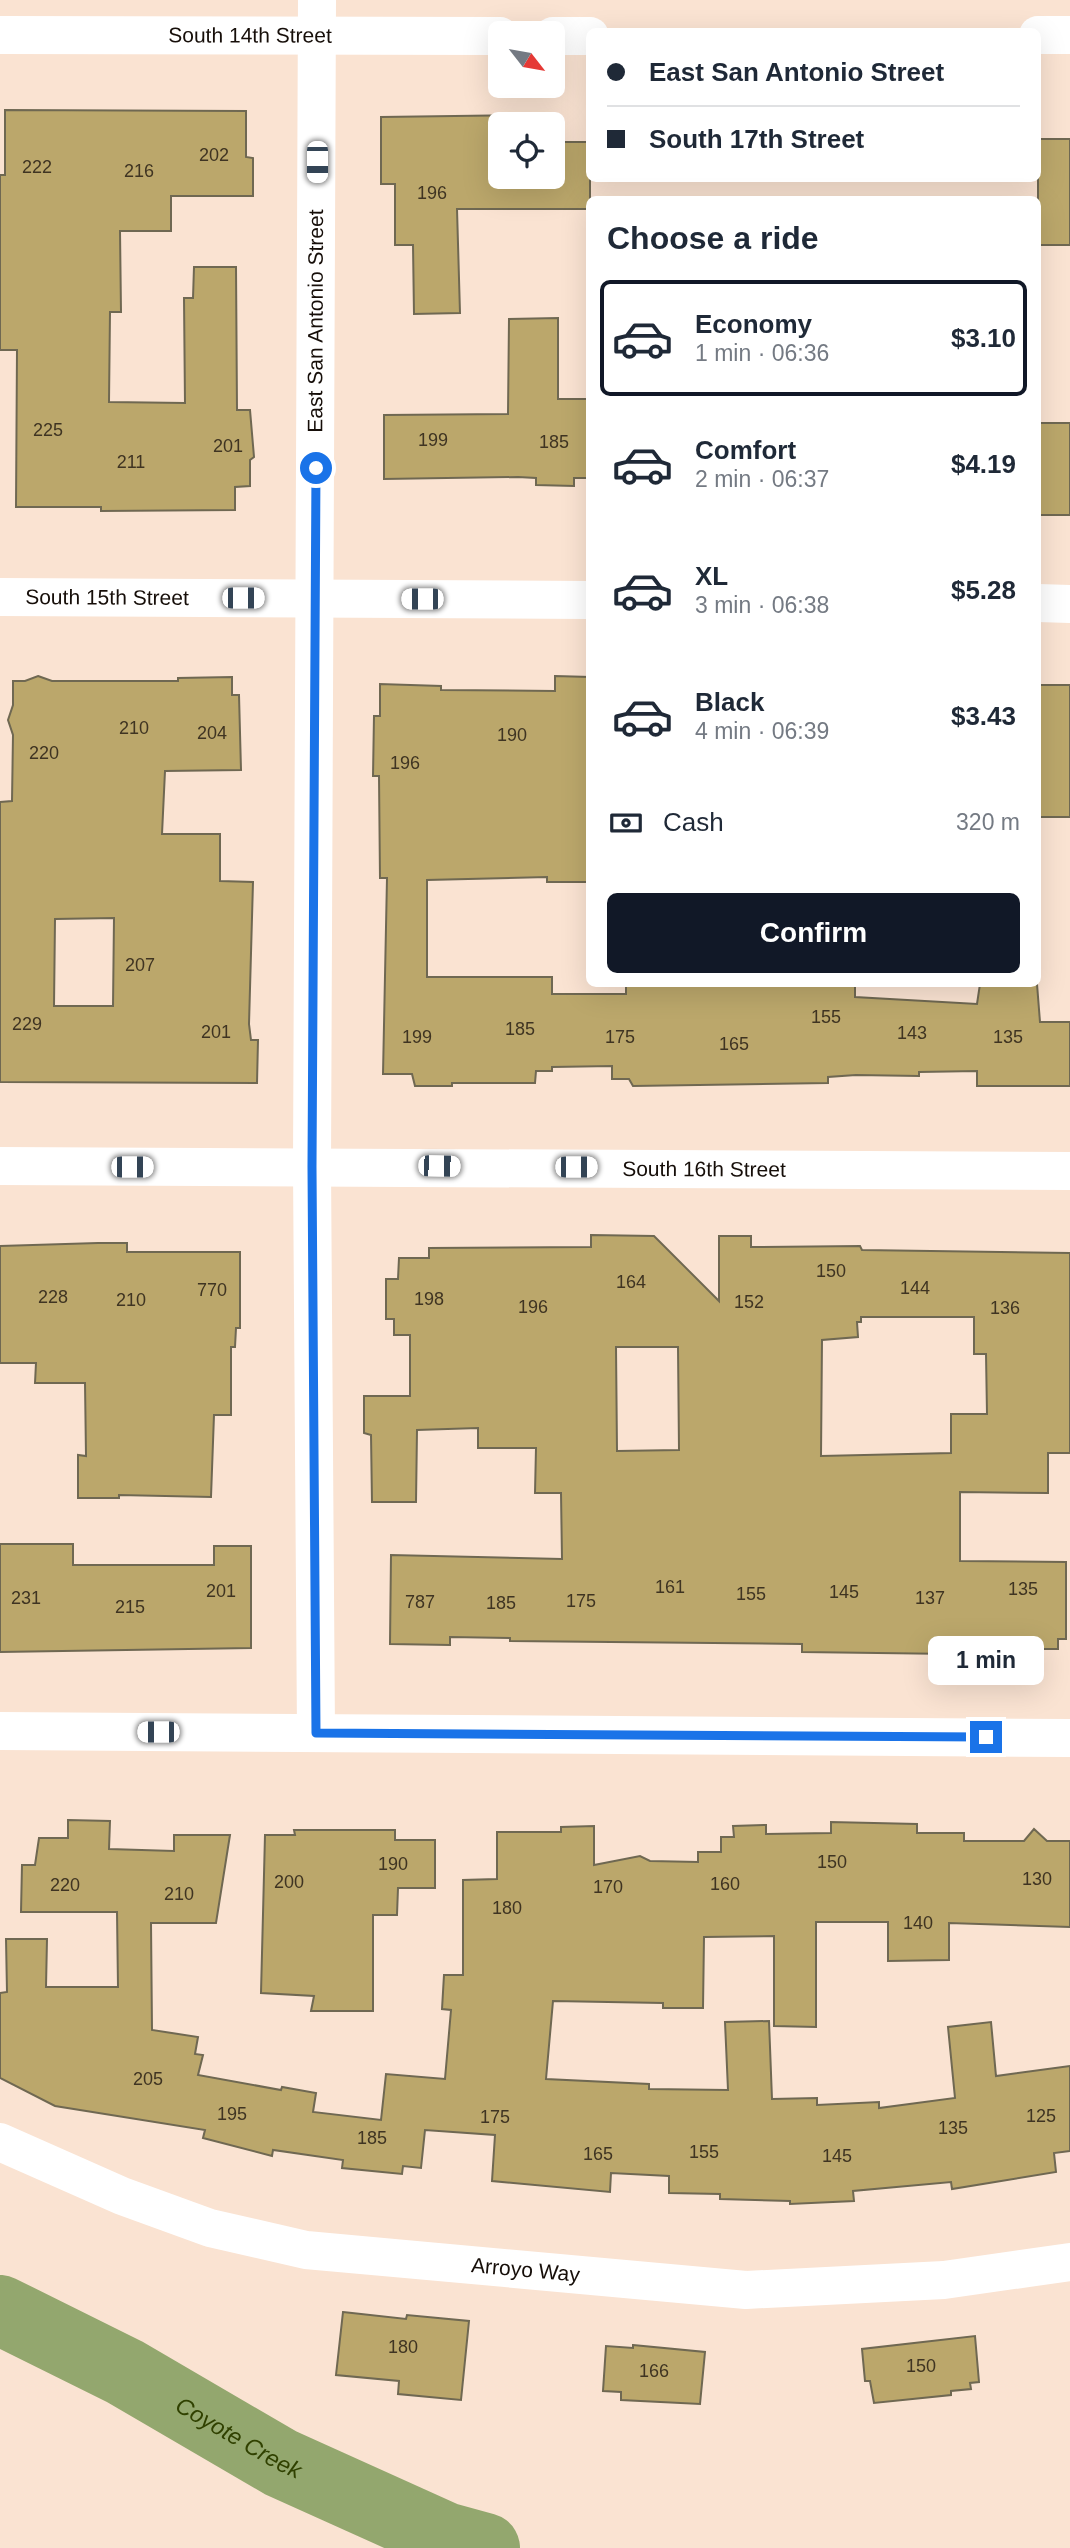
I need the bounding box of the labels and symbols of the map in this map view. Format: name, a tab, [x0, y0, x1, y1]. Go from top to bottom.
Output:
north arrow	[488, 21, 565, 98]
street label: South 14th Street	[168, 23, 332, 47]
car	[307, 141, 328, 183]
house number: 202	[199, 145, 229, 165]
house number: 222	[22, 157, 52, 177]
house number: 216	[124, 161, 154, 181]
house number: 196	[417, 183, 447, 203]
street label: East San Antonio Street	[303, 209, 327, 433]
house number: 225	[33, 420, 63, 440]
house number: 199	[418, 430, 448, 450]
house number: 185	[539, 432, 569, 452]
house number: 201	[213, 436, 243, 456]
house number: 211	[117, 452, 145, 472]
route start	[300, 452, 332, 484]
street label: South 15th Street	[25, 585, 189, 609]
car	[223, 588, 265, 609]
car	[402, 589, 444, 610]
house number: 210	[119, 718, 149, 738]
house number: 204	[197, 723, 227, 743]
house number: 190	[497, 725, 527, 745]
house number: 220	[29, 743, 59, 763]
house number: 196	[390, 753, 420, 773]
house number: 207	[125, 955, 155, 975]
house number: 155	[811, 1007, 841, 1027]
house number: 229	[12, 1014, 42, 1034]
house number: 185	[505, 1019, 535, 1039]
house number: 201	[201, 1022, 231, 1042]
house number: 143	[897, 1023, 927, 1043]
house number: 199	[402, 1027, 432, 1047]
house number: 175	[605, 1027, 635, 1047]
house number: 135	[993, 1027, 1023, 1047]
house number: 165	[719, 1034, 749, 1054]
car	[418, 1155, 461, 1177]
car	[112, 1157, 154, 1178]
car	[556, 1157, 598, 1178]
street label: South 16th Street	[622, 1157, 786, 1181]
house number: 150	[816, 1261, 846, 1281]
house number: 164	[616, 1272, 646, 1292]
house number: 144	[900, 1278, 930, 1298]
house number: 770	[197, 1280, 227, 1300]
house number: 228	[38, 1287, 68, 1307]
house number: 198	[414, 1289, 444, 1309]
house number: 210	[116, 1290, 146, 1310]
house number: 152	[734, 1292, 764, 1312]
house number: 196	[518, 1297, 548, 1317]
house number: 136	[990, 1298, 1020, 1318]
house number: 161	[655, 1577, 685, 1597]
house number: 135	[1008, 1579, 1038, 1599]
house number: 201	[206, 1581, 236, 1601]
house number: 145	[829, 1582, 859, 1602]
house number: 155	[736, 1584, 766, 1604]
house number: 231	[11, 1588, 41, 1608]
house number: 137	[915, 1588, 945, 1608]
house number: 175	[566, 1591, 596, 1611]
house number: 787	[405, 1592, 435, 1612]
house number: 185	[486, 1593, 516, 1613]
house number: 215	[115, 1597, 145, 1617]
callout: 1 min	[928, 1636, 1044, 1684]
route end	[970, 1721, 1002, 1753]
car	[138, 1722, 180, 1743]
house number: 150	[817, 1852, 847, 1872]
house number: 190	[378, 1854, 408, 1874]
house number: 130	[1022, 1869, 1052, 1889]
house number: 200	[274, 1872, 304, 1892]
house number: 160	[710, 1874, 740, 1894]
house number: 220	[50, 1875, 80, 1895]
house number: 170	[593, 1877, 623, 1897]
house number: 210	[164, 1884, 194, 1904]
house number: 180	[492, 1898, 522, 1918]
house number: 140	[903, 1913, 933, 1933]
house number: 205	[133, 2069, 163, 2089]
house number: 195	[217, 2104, 247, 2124]
house number: 125	[1026, 2106, 1056, 2126]
house number: 175	[480, 2107, 510, 2127]
house number: 135	[938, 2118, 968, 2138]
house number: 185	[357, 2128, 387, 2148]
house number: 155	[689, 2142, 719, 2162]
house number: 165	[583, 2144, 613, 2164]
house number: 145	[822, 2146, 852, 2166]
street label: Arroyo Way	[470, 2253, 581, 2286]
house number: 180	[388, 2337, 418, 2357]
house number: 150	[906, 2356, 936, 2376]
house number: 166	[639, 2361, 669, 2381]
water label: Coyote Creek	[171, 2392, 307, 2484]

